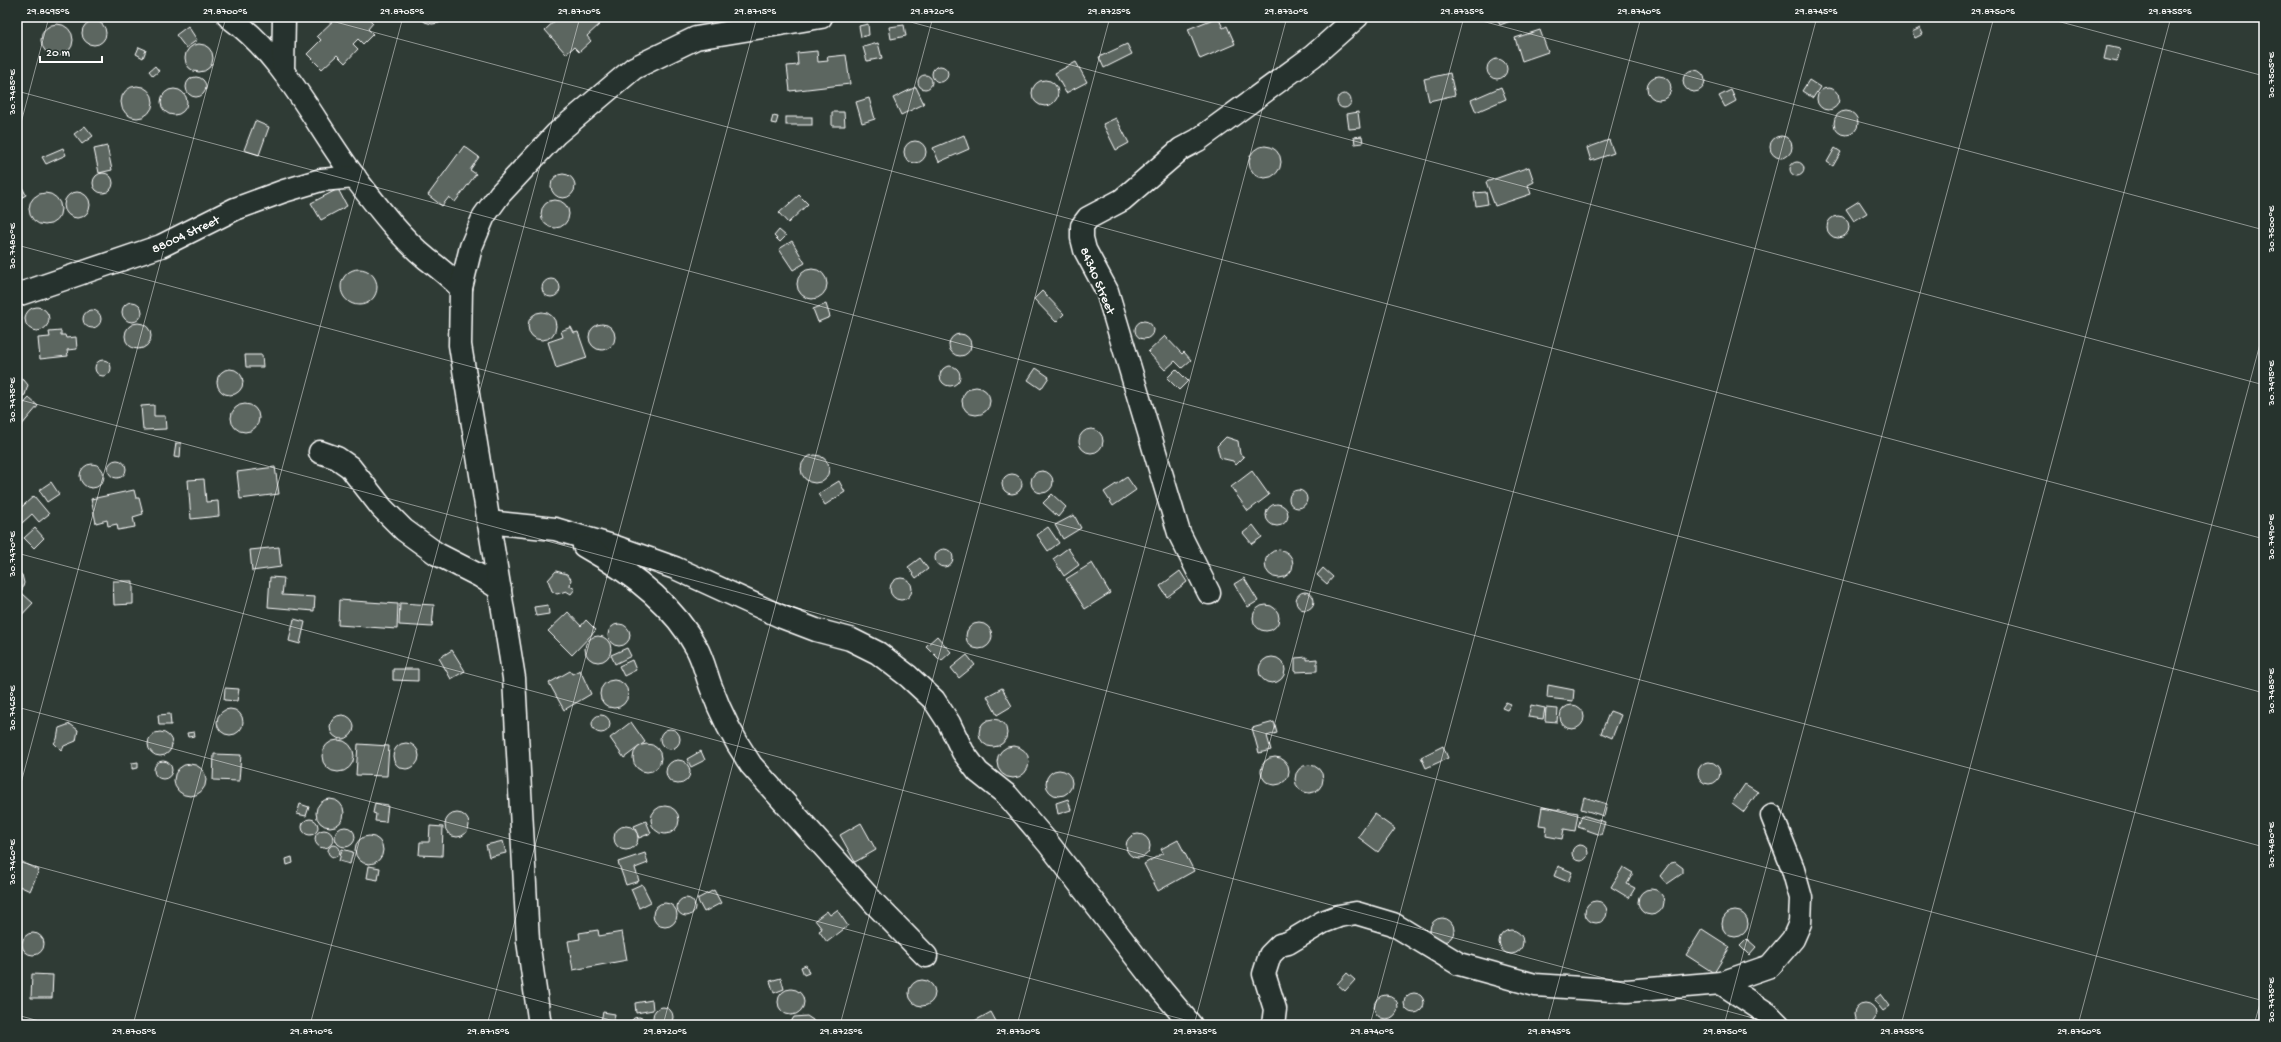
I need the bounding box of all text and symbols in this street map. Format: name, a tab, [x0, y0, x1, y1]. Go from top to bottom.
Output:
text: 29.8695°S	[26, 6, 70, 18]
text: 29.8700°S	[203, 6, 247, 18]
text: 29.8705°S	[380, 6, 424, 18]
text: 29.8710°S	[558, 6, 601, 18]
text: 29.8715°S	[734, 6, 776, 18]
text: 29.8720°S	[910, 6, 954, 18]
text: 29.8725°S	[1087, 6, 1131, 18]
text: 29.8730°S	[1264, 6, 1308, 18]
text: 29.8735°S	[1440, 6, 1484, 18]
text: 29.8740°S	[1617, 6, 1661, 18]
text: 29.8745°S	[1795, 6, 1838, 18]
text: 29.8750°S	[1971, 6, 2015, 18]
text: 29.8755°S	[2148, 6, 2192, 18]
scale bar	[40, 38, 102, 64]
text: 20 m	[46, 47, 71, 61]
text: 30.7505°E	[2266, 51, 2278, 99]
text: 30.7485°E	[7, 69, 19, 116]
text: 30.7500°E	[2266, 205, 2278, 253]
street label: 88004 Street	[150, 212, 224, 257]
text: 30.7480°E	[7, 222, 19, 270]
street label: 84340 Street	[1076, 245, 1118, 318]
text: 30.7495°E	[2266, 360, 2278, 406]
text: 30.7475°E	[7, 377, 19, 424]
text: 30.7490°E	[2266, 514, 2278, 561]
text: 30.7470°E	[7, 530, 19, 578]
text: 30.7485°E	[2266, 668, 2278, 715]
text: 30.7465°E	[7, 685, 19, 732]
text: 30.7480°E	[2266, 821, 2278, 869]
text: 30.7460°E	[7, 839, 19, 886]
text: 30.7475°E	[2266, 977, 2278, 1024]
text: 29.8705°S	[112, 1026, 156, 1038]
text: 29.8710°S	[290, 1026, 333, 1038]
text: 29.8715°S	[467, 1026, 509, 1038]
text: 29.8720°S	[643, 1026, 687, 1038]
text: 29.8725°S	[819, 1026, 863, 1038]
text: 29.8730°S	[996, 1026, 1040, 1038]
text: 29.8735°S	[1173, 1026, 1217, 1038]
text: 29.8740°S	[1350, 1026, 1394, 1038]
text: 29.8745°S	[1528, 1026, 1571, 1038]
text: 29.8750°S	[1703, 1026, 1747, 1038]
text: 29.8755°S	[1880, 1026, 1924, 1038]
text: 29.8760°S	[2057, 1026, 2101, 1038]

